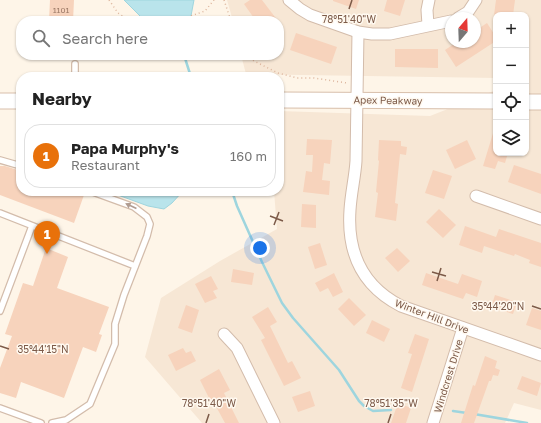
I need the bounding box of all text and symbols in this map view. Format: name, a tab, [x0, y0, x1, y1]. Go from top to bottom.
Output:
house number: 1101	[53, 5, 69, 15]
north arrow	[445, 12, 481, 48]
map controls	[493, 12, 529, 156]
button: +	[493, 12, 529, 48]
text: 78°51'40"W	[322, 13, 376, 25]
search box	[16, 16, 284, 60]
icon: search	[30, 27, 52, 49]
text: Search here	[62, 29, 148, 47]
button: −	[493, 48, 529, 84]
button: locate	[493, 84, 529, 120]
text: Nearby	[32, 88, 92, 109]
street label: Apex Peakway	[353, 93, 423, 107]
button: layers	[493, 120, 529, 156]
text: Papa Murphy's	[71, 139, 179, 157]
text: 1	[43, 148, 49, 164]
text: 160 m	[230, 148, 267, 164]
text: Restaurant	[71, 157, 140, 173]
one-way arrow	[125, 203, 137, 210]
pin: 1	[34, 221, 60, 254]
your location	[250, 238, 270, 258]
street label: Winter Hill Drive	[393, 296, 471, 336]
text: 35°44'20"N	[472, 300, 524, 312]
street label: Windcrest Drive	[431, 338, 465, 414]
text: 35°44'15"N	[17, 343, 69, 355]
text: 78°51'40"W	[182, 397, 236, 409]
text: 78°51'35"W	[364, 397, 418, 409]

